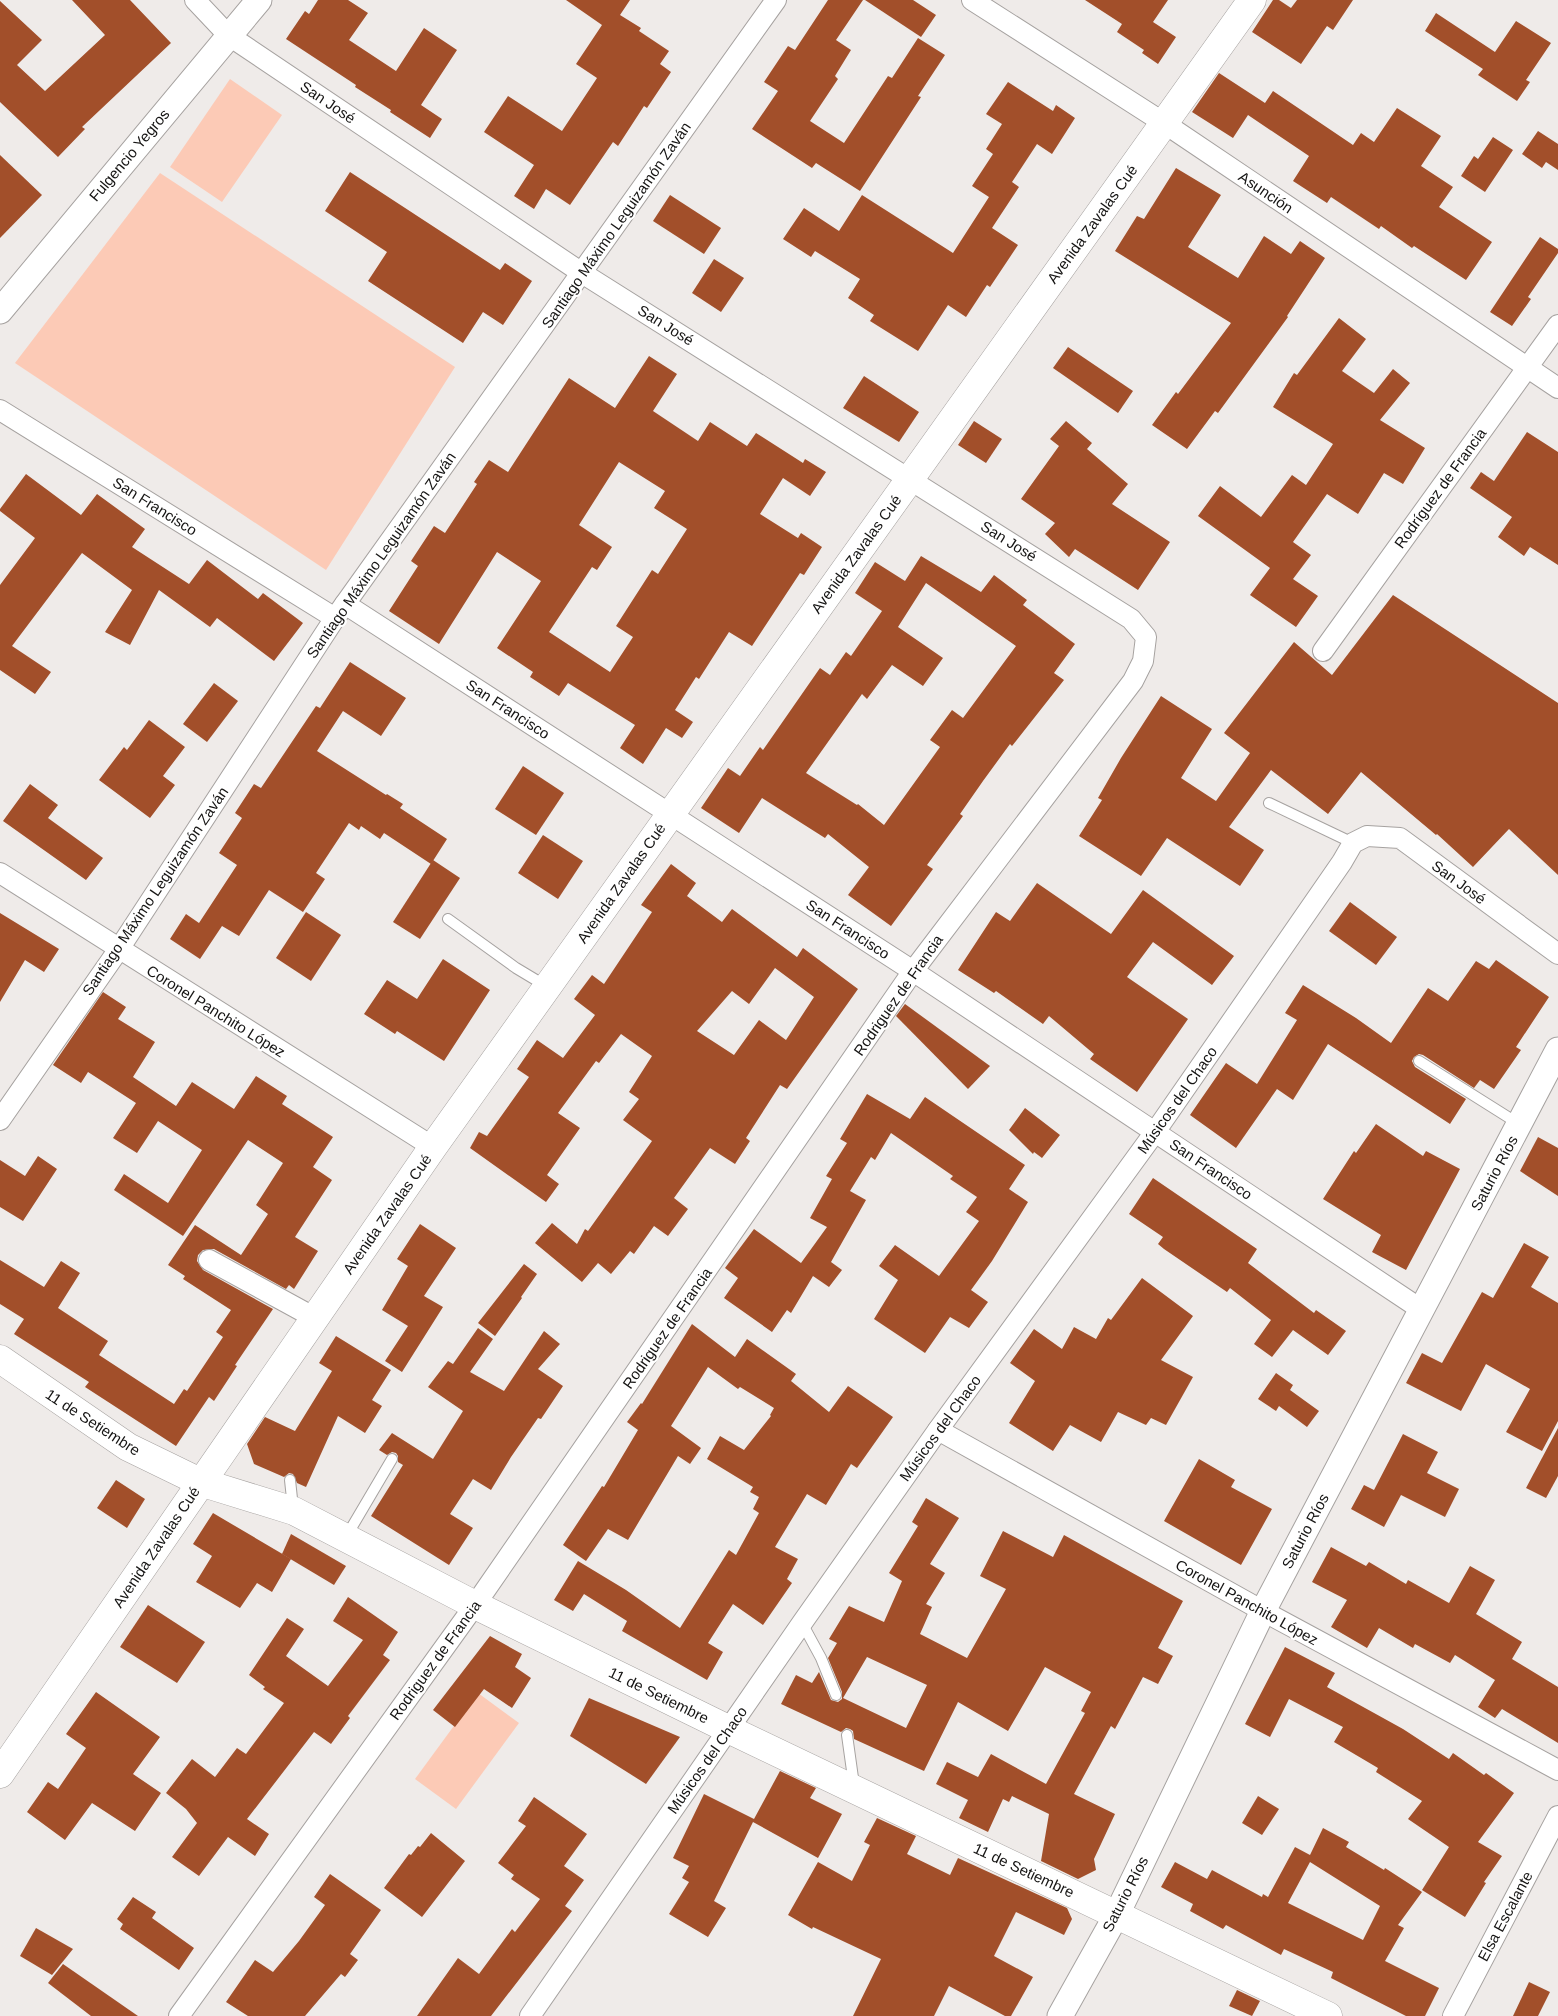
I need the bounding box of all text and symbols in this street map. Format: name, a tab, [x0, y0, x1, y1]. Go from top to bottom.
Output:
street label: San José	[297, 77, 359, 127]
street label: Fulgencio Yegros	[85, 105, 173, 205]
street label: Santiago Máximo Leguizamón Zaván	[538, 119, 694, 331]
street label: Avenida Zavalas Cué	[1043, 161, 1141, 287]
street label: Asunción	[1236, 168, 1296, 216]
street label: San José	[635, 301, 697, 349]
street label: Rodríguez de Francia	[1391, 424, 1490, 551]
street label: Santiago Máximo Leguizamón Zaván	[303, 449, 459, 661]
street label: San Francisco	[110, 473, 200, 539]
street label: Avenida Zavalas Cué	[807, 491, 905, 617]
street label: San José	[978, 517, 1040, 565]
street label: San Francisco	[463, 676, 553, 742]
street label: Santiago Máximo Leguizamón Zaván	[79, 784, 231, 998]
street label: Avenida Zavalas Cué	[573, 820, 669, 946]
street label: San José	[1429, 857, 1489, 907]
street label: San Francisco	[803, 896, 893, 962]
street label: Rodriguez de Francia	[850, 931, 946, 1059]
street label: Coronel Panchito López	[144, 961, 288, 1061]
street label: Músicos del Chaco	[1134, 1043, 1220, 1157]
street label: Saturio Ríos	[1467, 1133, 1521, 1213]
street label: San Francisco	[1167, 1135, 1255, 1203]
street label: Avenida Zavalas Cué	[339, 1151, 435, 1277]
street label: Rodriguez de Francia	[619, 1264, 715, 1392]
street label: Músicos del Chaco	[896, 1372, 984, 1484]
street label: 11 de Setiembre	[43, 1385, 143, 1459]
street label: Avenida Zavalas Cué	[109, 1483, 203, 1611]
street label: Saturio Ríos	[1278, 1491, 1332, 1571]
street label: Coronel Panchito López	[1173, 1556, 1321, 1648]
street label: Rodriguez de Francia	[386, 1596, 484, 1723]
street label: 11 de Setiembre	[606, 1663, 712, 1727]
street label: Músicos del Chaco	[664, 1703, 750, 1817]
street label: 11 de Setiembre	[971, 1839, 1077, 1901]
street label: Saturio Ríos	[1099, 1853, 1151, 1935]
street label: Elsa Escalante	[1474, 1868, 1536, 1964]

